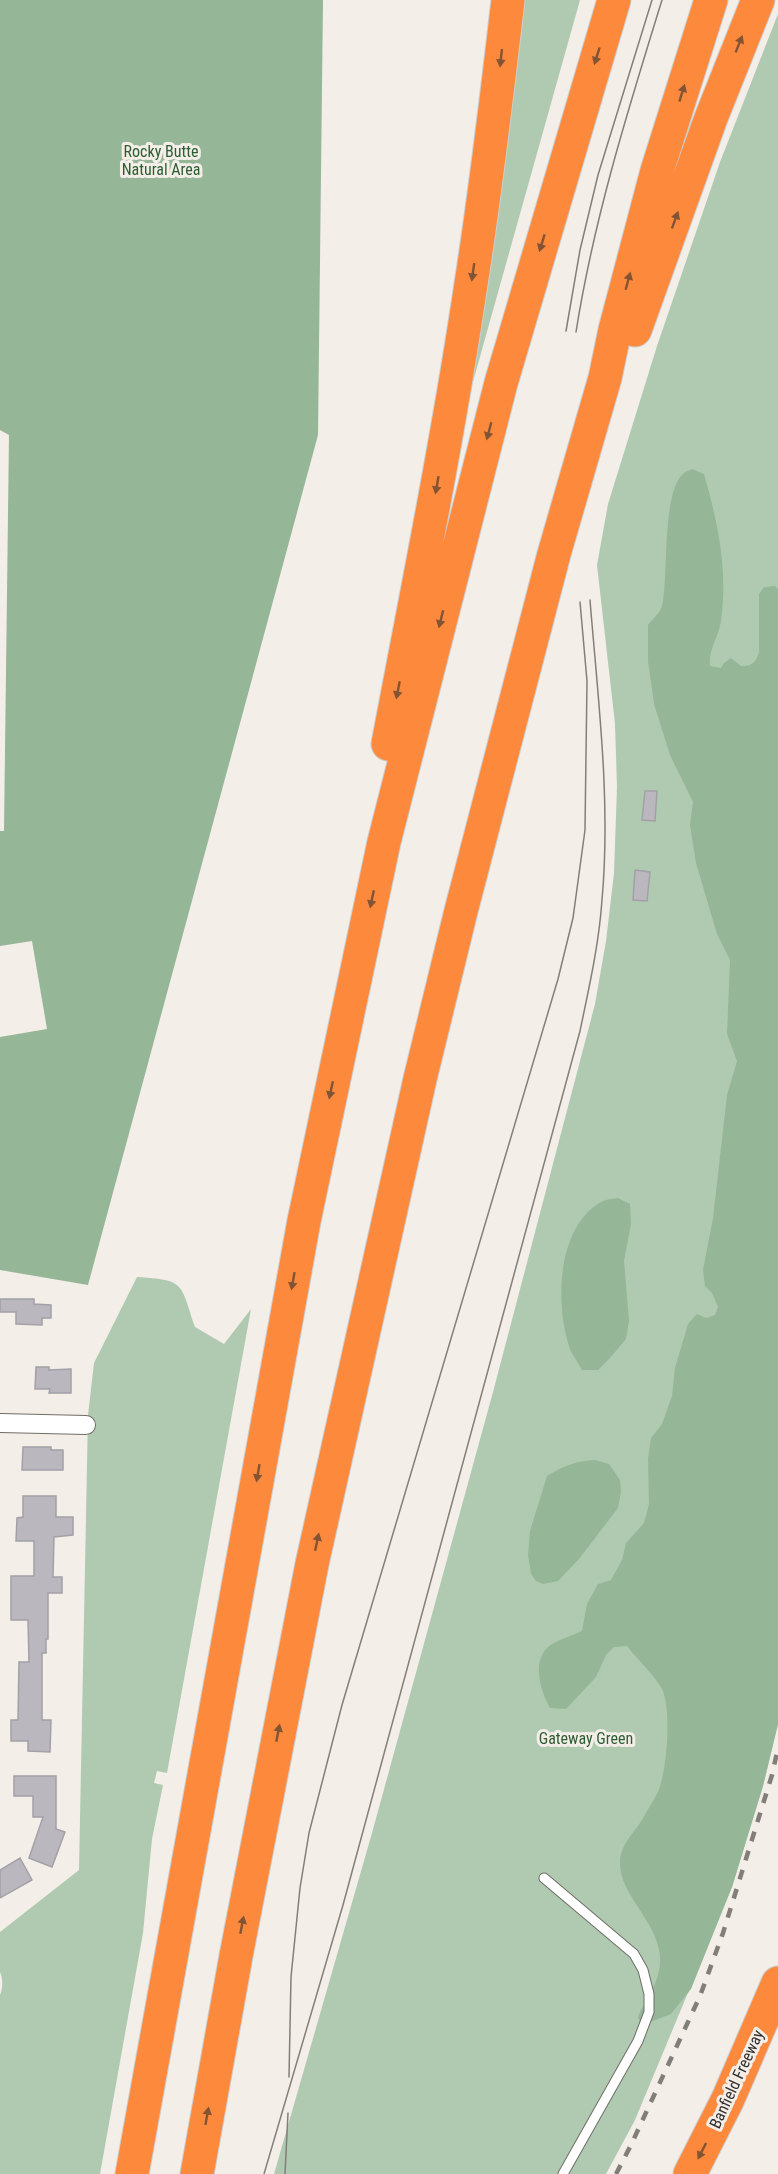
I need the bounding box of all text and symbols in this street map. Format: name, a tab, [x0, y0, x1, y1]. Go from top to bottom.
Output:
one-way arrow	[735, 35, 745, 53]
one-way arrow	[592, 47, 601, 65]
one-way arrow	[497, 49, 506, 68]
one-way arrow	[678, 84, 687, 102]
park label: Rocky Butte Natural Area	[122, 142, 200, 179]
one-way arrow	[670, 211, 680, 229]
one-way arrow	[537, 234, 546, 252]
one-way arrow	[468, 263, 477, 282]
one-way arrow	[624, 271, 634, 290]
one-way arrow	[483, 421, 493, 440]
one-way arrow	[432, 476, 441, 495]
one-way arrow	[435, 610, 445, 629]
one-way arrow	[393, 681, 402, 700]
one-way arrow	[367, 890, 376, 909]
one-way arrow	[326, 1080, 335, 1099]
one-way arrow	[288, 1272, 297, 1291]
one-way arrow	[253, 1463, 262, 1482]
one-way arrow	[312, 1533, 322, 1551]
one-way arrow	[274, 1723, 283, 1742]
park label: Gateway Green	[539, 1729, 633, 1748]
one-way arrow	[238, 1915, 247, 1934]
street label: Banfield Freeway	[705, 2027, 768, 2132]
one-way arrow	[203, 2107, 212, 2126]
one-way arrow	[697, 2143, 707, 2160]

